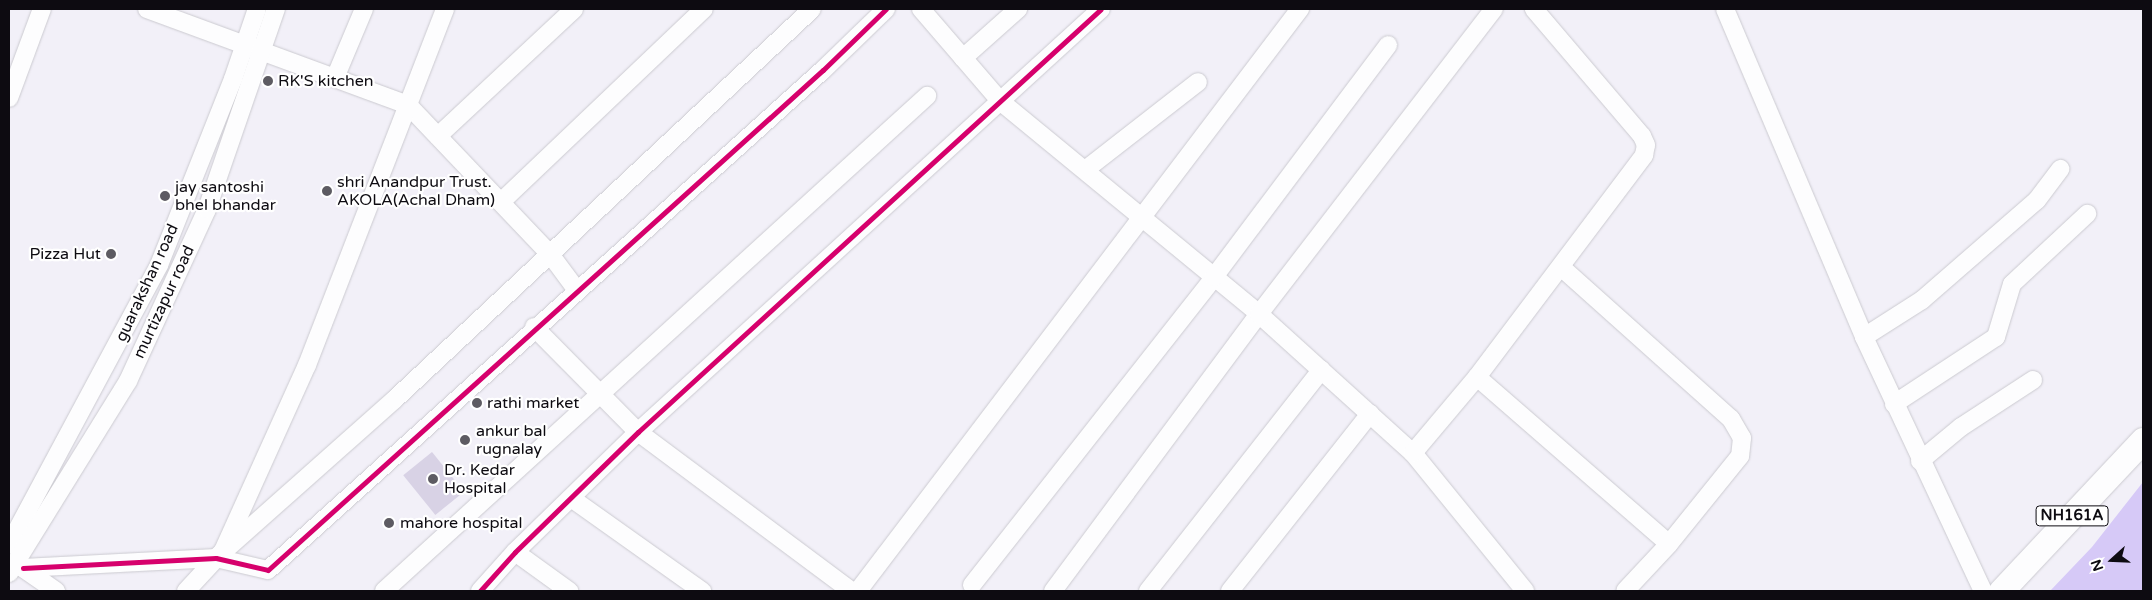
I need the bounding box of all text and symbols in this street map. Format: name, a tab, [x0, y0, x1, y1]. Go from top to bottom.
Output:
place label: RK'S kitchen	[278, 71, 373, 91]
marker: RK'S kitchen	[262, 75, 274, 87]
place label: shri Anandpur Trust. AKOLA(Achal Dham)	[337, 172, 495, 210]
place label: jay santoshi bhel bhandar	[175, 177, 276, 215]
marker: shri Anandpur Trust. AKOLA(Achal Dham)	[321, 185, 333, 197]
marker: jay santoshi bhel bhandar	[159, 190, 171, 202]
street label: guarakshan road	[111, 221, 183, 345]
street label: murtizapur road	[129, 242, 199, 362]
place label: Pizza Hut	[30, 244, 101, 264]
marker: Pizza Hut	[105, 248, 117, 260]
place label: rathi market	[487, 393, 579, 413]
marker: rathi market	[471, 397, 483, 409]
place label: ankur bal rugnalay	[476, 421, 547, 459]
marker: ankur bal rugnalay	[458, 433, 472, 447]
place label: Dr. Kedar Hospital	[444, 460, 515, 498]
marker: Dr. Kedar Hospital	[426, 472, 440, 486]
road number: NH161A	[2034, 504, 2110, 528]
place label: mahore hospital	[400, 513, 523, 533]
marker: mahore hospital	[382, 516, 396, 530]
north arrow	[2087, 535, 2137, 585]
text: N	[2088, 557, 2107, 573]

